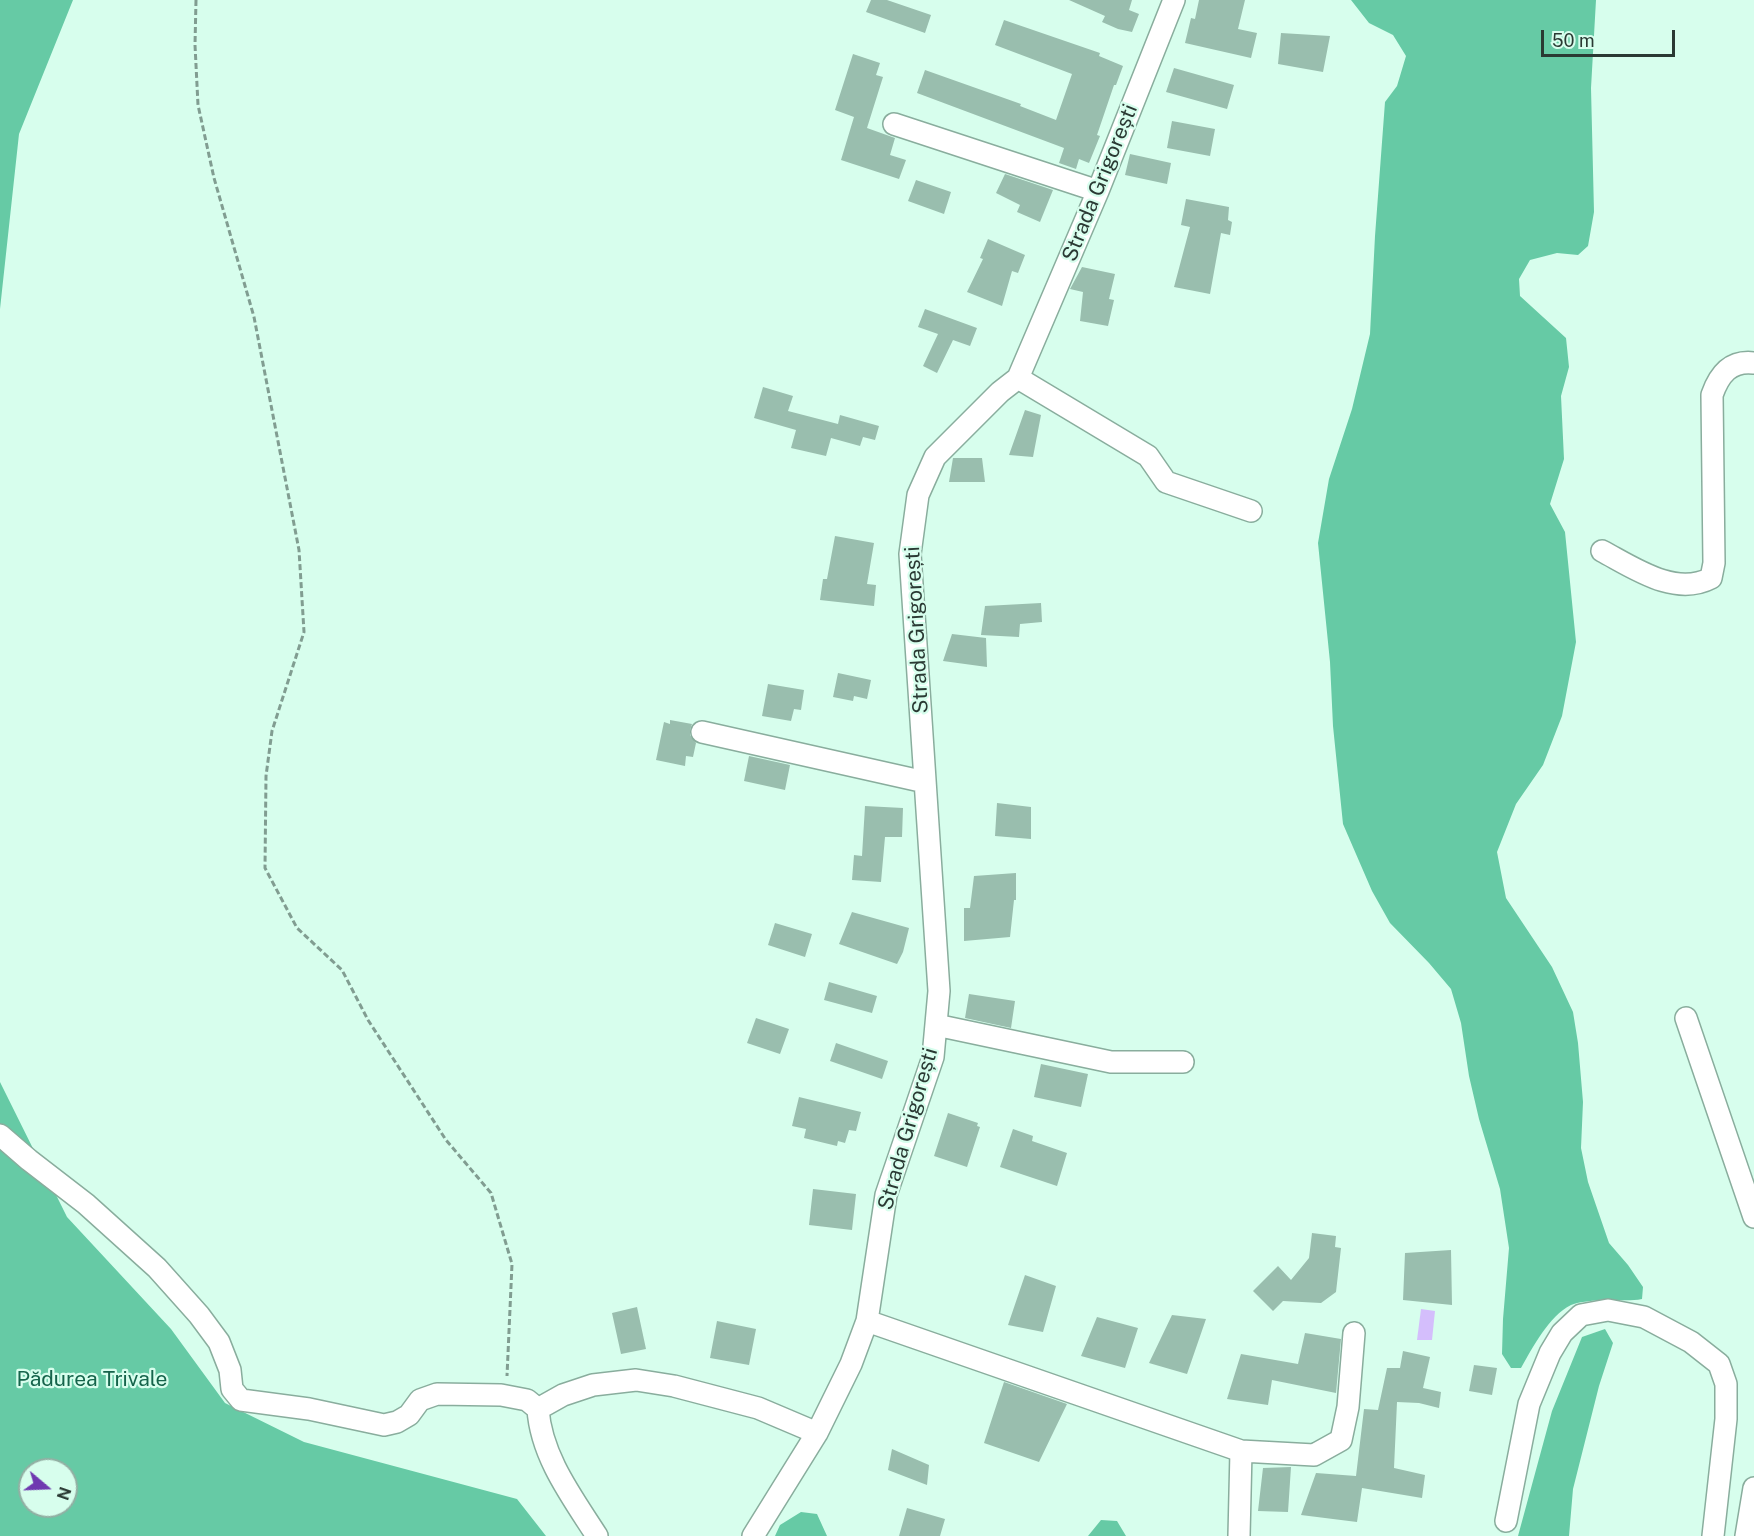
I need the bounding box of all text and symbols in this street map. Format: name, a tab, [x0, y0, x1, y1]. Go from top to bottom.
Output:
scale bar	[1544, 18, 1678, 56]
text: 50 m	[1552, 30, 1595, 51]
street label: Strada Grigorești	[1057, 101, 1143, 265]
street label: Strada Grigorești	[900, 546, 934, 714]
street label: Strada Grigorești	[873, 1045, 943, 1213]
park label: Pădurea Trivale	[16, 1367, 168, 1393]
north arrow	[18, 1458, 78, 1518]
text: N	[53, 1484, 75, 1502]

